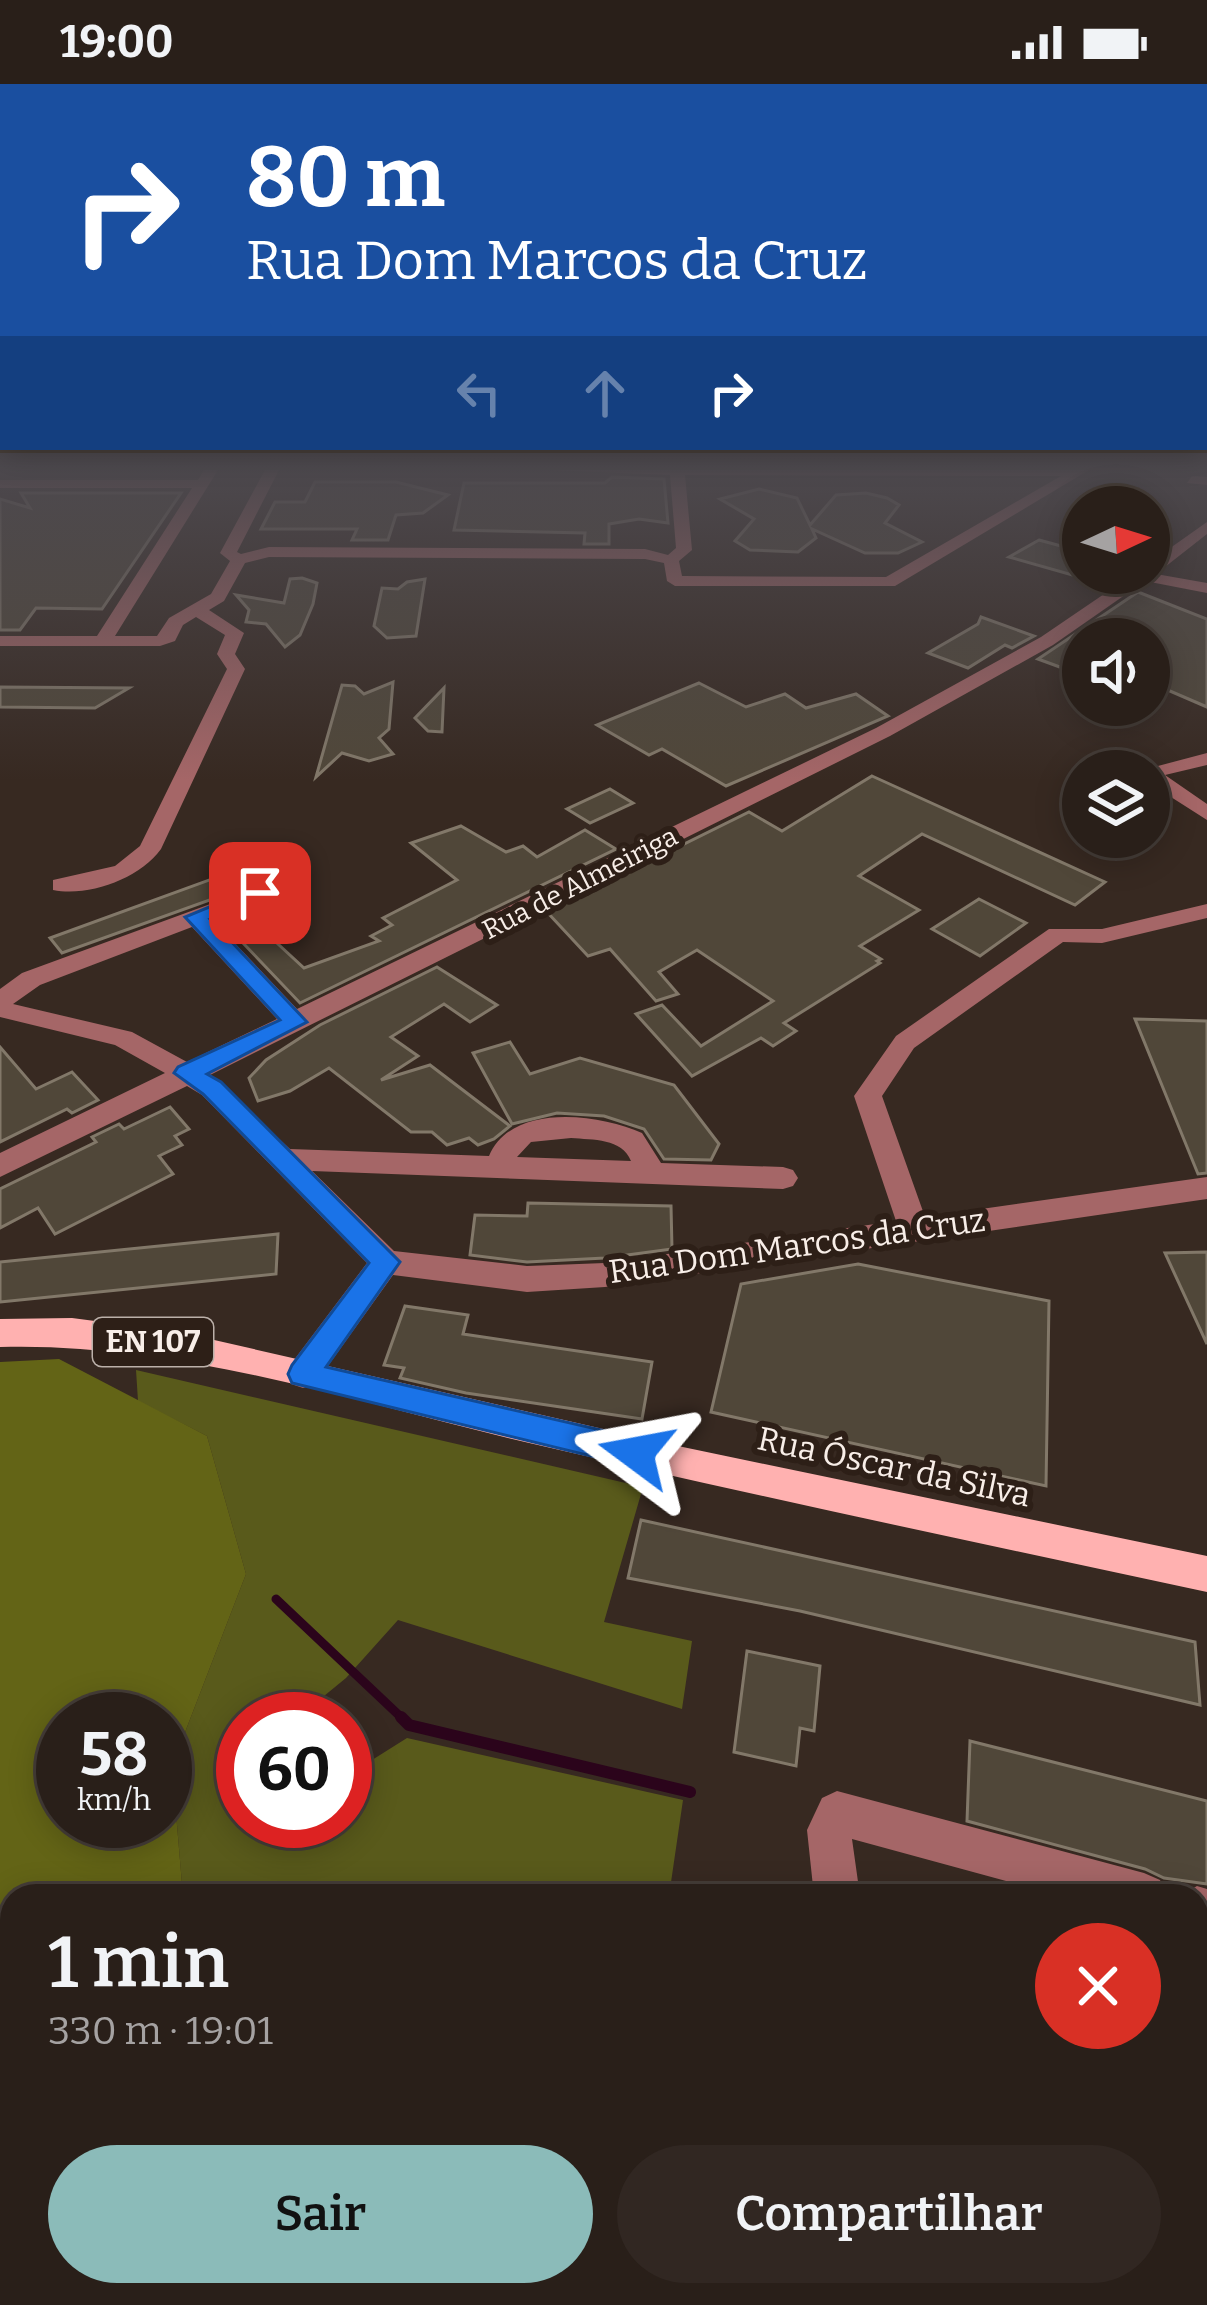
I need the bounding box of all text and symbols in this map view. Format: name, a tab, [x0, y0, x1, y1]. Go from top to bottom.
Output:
text: 19:00	[60, 15, 174, 69]
text: 80 m	[246, 127, 445, 228]
icon: right	[48, 132, 204, 288]
text: Rua Dom Marcos da Cruz	[246, 229, 867, 293]
icon: left	[446, 360, 512, 426]
icon: ahead	[572, 360, 638, 426]
icon: right	[698, 360, 764, 426]
north arrow	[1062, 486, 1170, 594]
map controls	[1062, 486, 1170, 858]
button: sound	[1062, 618, 1170, 726]
button: layers	[1062, 750, 1170, 858]
street label: Rua de Almeiriga	[477, 820, 683, 946]
pin	[209, 842, 311, 944]
icon: arrive	[227, 860, 293, 926]
street label: Rua Dom Marcos da Cruz	[606, 1200, 988, 1292]
road number: EN 107	[93, 1318, 213, 1366]
position arrow	[573, 1390, 699, 1516]
street label: Rua Óscar da Silva	[754, 1419, 1034, 1515]
speed limit sign: 60	[216, 1692, 372, 1848]
text: 58	[80, 1719, 148, 1791]
text: km/h	[77, 1782, 151, 1818]
text: 1 min	[48, 1920, 229, 2006]
button: close	[1035, 1923, 1161, 2049]
text: 330 m · 19:01	[48, 2008, 273, 2054]
button: Sair	[48, 2145, 593, 2283]
button: Compartilhar	[617, 2145, 1161, 2283]

